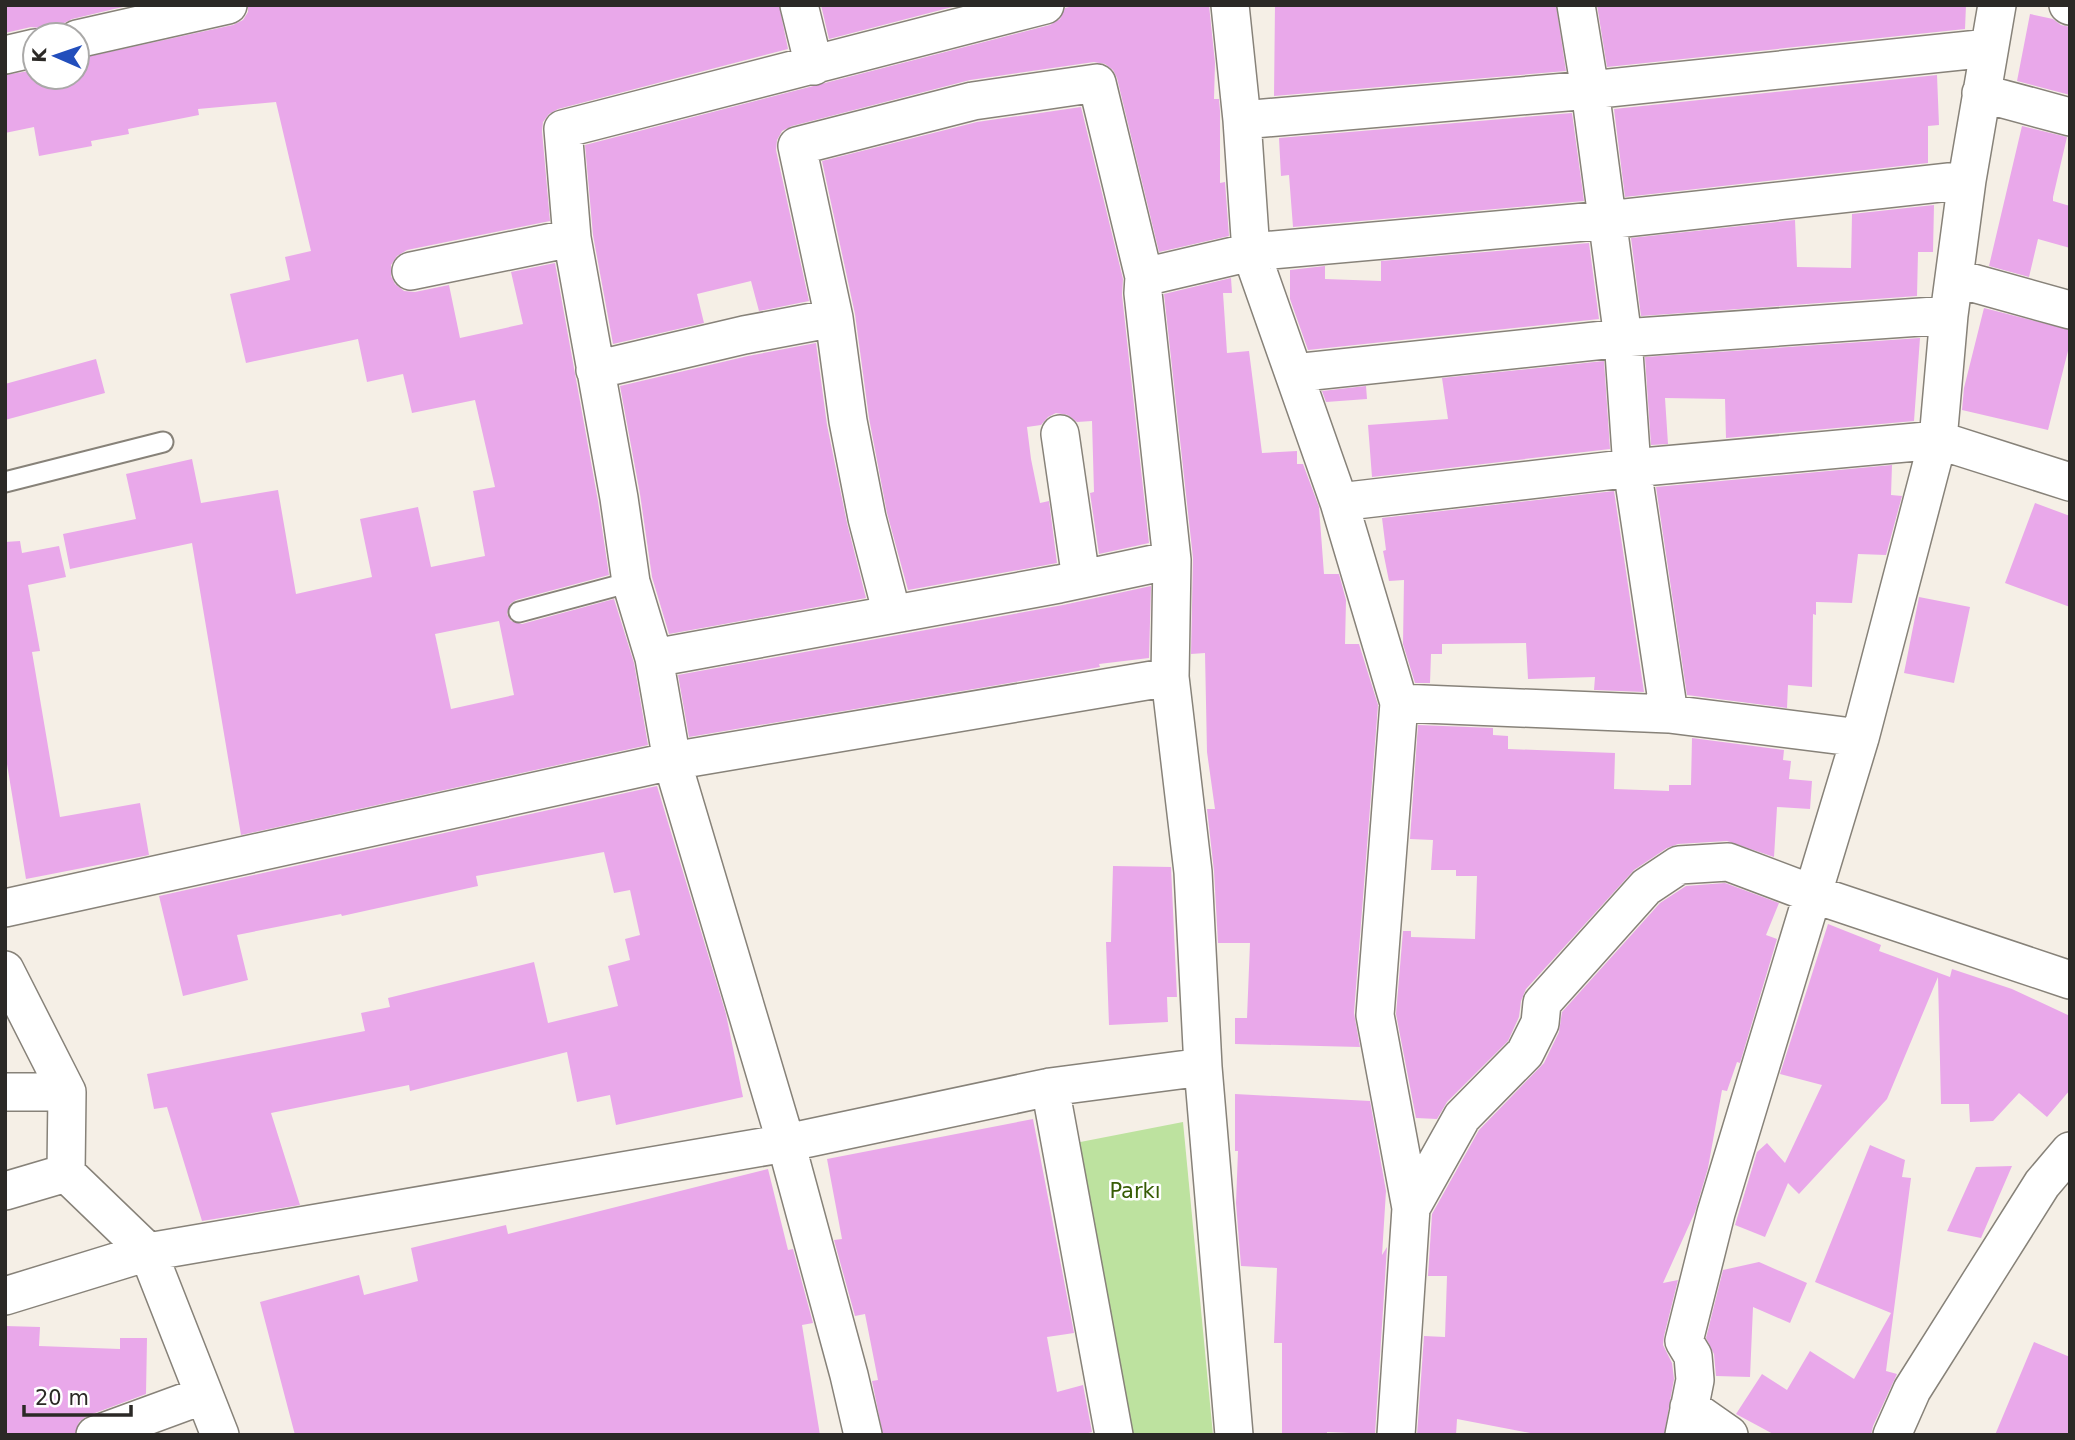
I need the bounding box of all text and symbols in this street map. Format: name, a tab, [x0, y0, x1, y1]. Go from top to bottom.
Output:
north arrow	[21, 21, 91, 91]
text: K	[28, 46, 50, 63]
park label: Parkı	[1109, 1179, 1161, 1203]
scale bar	[24, 1374, 131, 1418]
text: 20 m	[35, 1386, 89, 1410]

